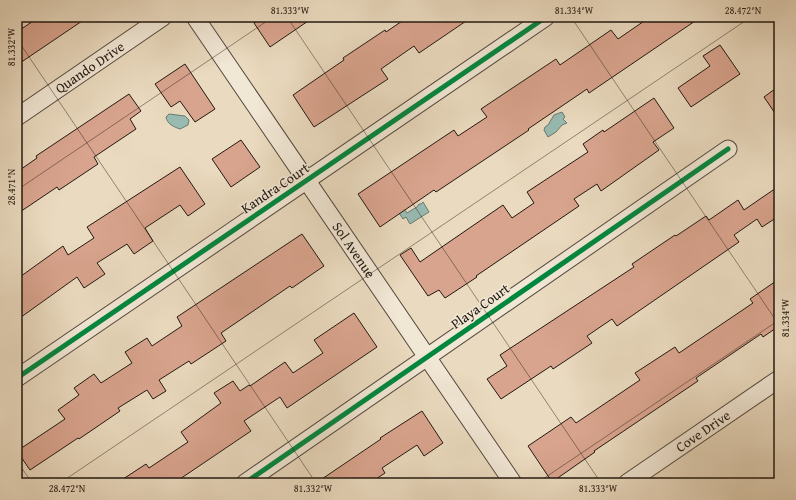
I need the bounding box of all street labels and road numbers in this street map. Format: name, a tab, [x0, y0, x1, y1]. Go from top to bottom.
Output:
street label: Quando Drive	[51, 36, 129, 98]
street label: Kandra Court	[237, 158, 313, 218]
street label: Sol Avenue	[328, 218, 381, 282]
street label: Playa Court	[447, 278, 513, 334]
street label: Cove Drive	[672, 405, 735, 457]

